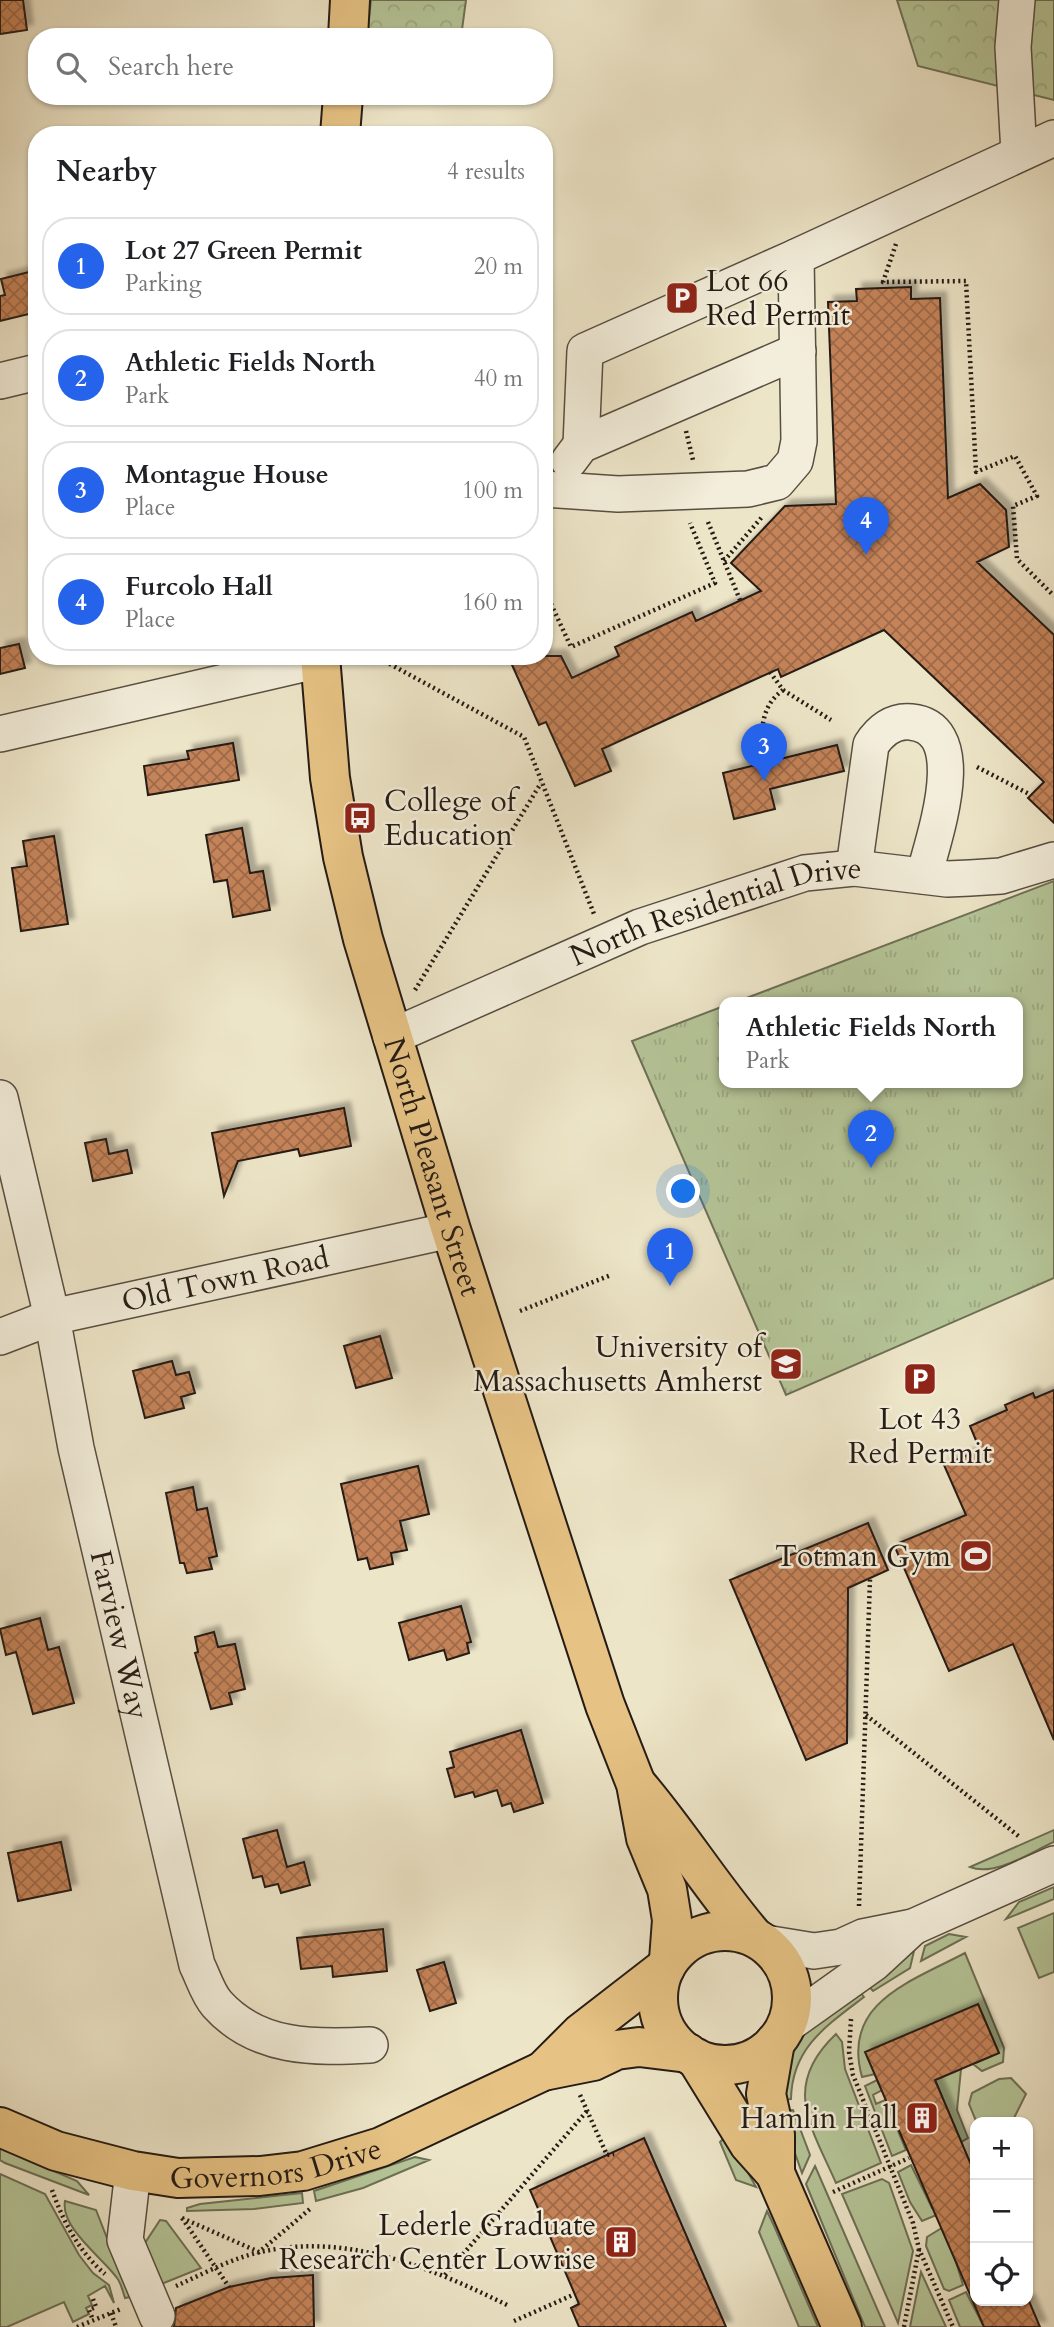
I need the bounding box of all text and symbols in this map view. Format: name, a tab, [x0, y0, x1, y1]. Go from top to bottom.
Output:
search box	[28, 28, 553, 105]
icon: search	[52, 48, 90, 86]
text: Search here	[108, 49, 234, 84]
text: Nearby	[56, 151, 157, 192]
text: 4 results	[447, 156, 525, 187]
text: Lot 27 Green Permit	[125, 233, 362, 268]
text: 1	[75, 251, 87, 282]
text: 20 m	[474, 251, 523, 282]
place label: Lot 66 Red Permit	[706, 261, 851, 336]
text: Parking	[125, 268, 202, 299]
parking icon: Lot 66 Red Permit	[663, 279, 701, 317]
text: Athletic Fields North	[125, 345, 376, 380]
text: 2	[75, 363, 87, 394]
text: 40 m	[474, 363, 523, 394]
text: Park	[125, 380, 169, 411]
text: Montague House	[125, 457, 329, 492]
text: 3	[75, 475, 87, 506]
text: 100 m	[462, 475, 523, 506]
text: Place	[125, 492, 175, 523]
pin: 4	[843, 497, 889, 555]
text: Furcolo Hall	[125, 569, 273, 604]
text: 4	[75, 587, 87, 618]
text: 160 m	[462, 587, 523, 618]
text: Place	[125, 604, 175, 635]
pin: 3	[741, 723, 787, 781]
place label: College of Education	[384, 781, 521, 856]
bus stop icon: College of Education	[341, 799, 379, 837]
street label: North Residential Drive	[563, 847, 864, 976]
popup	[719, 997, 1023, 1088]
text: Athletic Fields North	[746, 1010, 996, 1045]
street label: North Pleasant Street	[373, 1032, 492, 1302]
text: Park	[746, 1045, 790, 1076]
pin: 2	[848, 1110, 894, 1168]
your location	[666, 1174, 700, 1208]
pin: 1	[647, 1228, 693, 1286]
street label: Old Town Road	[118, 1237, 333, 1322]
place label: University of Massachusetts Amherst	[473, 1327, 767, 1402]
school or university icon: University of Massachusetts Amherst	[767, 1345, 805, 1383]
parking icon: Lot 43 Red Permit	[901, 1360, 939, 1398]
place label: Lot 43 Red Permit	[848, 1399, 993, 1474]
place label: Totman Gym	[775, 1536, 952, 1577]
sports icon: Totman Gym	[957, 1537, 995, 1575]
street label: Farview Way	[80, 1546, 159, 1723]
place label: Hamlin Hall	[740, 2098, 898, 2139]
building icon: Hamlin Hall	[903, 2099, 941, 2137]
map controls	[970, 2117, 1033, 2306]
button: +	[970, 2117, 1033, 2180]
street label: Governors Drive	[169, 2128, 386, 2199]
button: −	[970, 2180, 1033, 2243]
place label: Lederle Graduate Research Center Lowrise	[279, 2205, 596, 2280]
building icon: Lederle Graduate Research Center Lowrise	[602, 2223, 640, 2261]
button: locate	[970, 2243, 1033, 2306]

